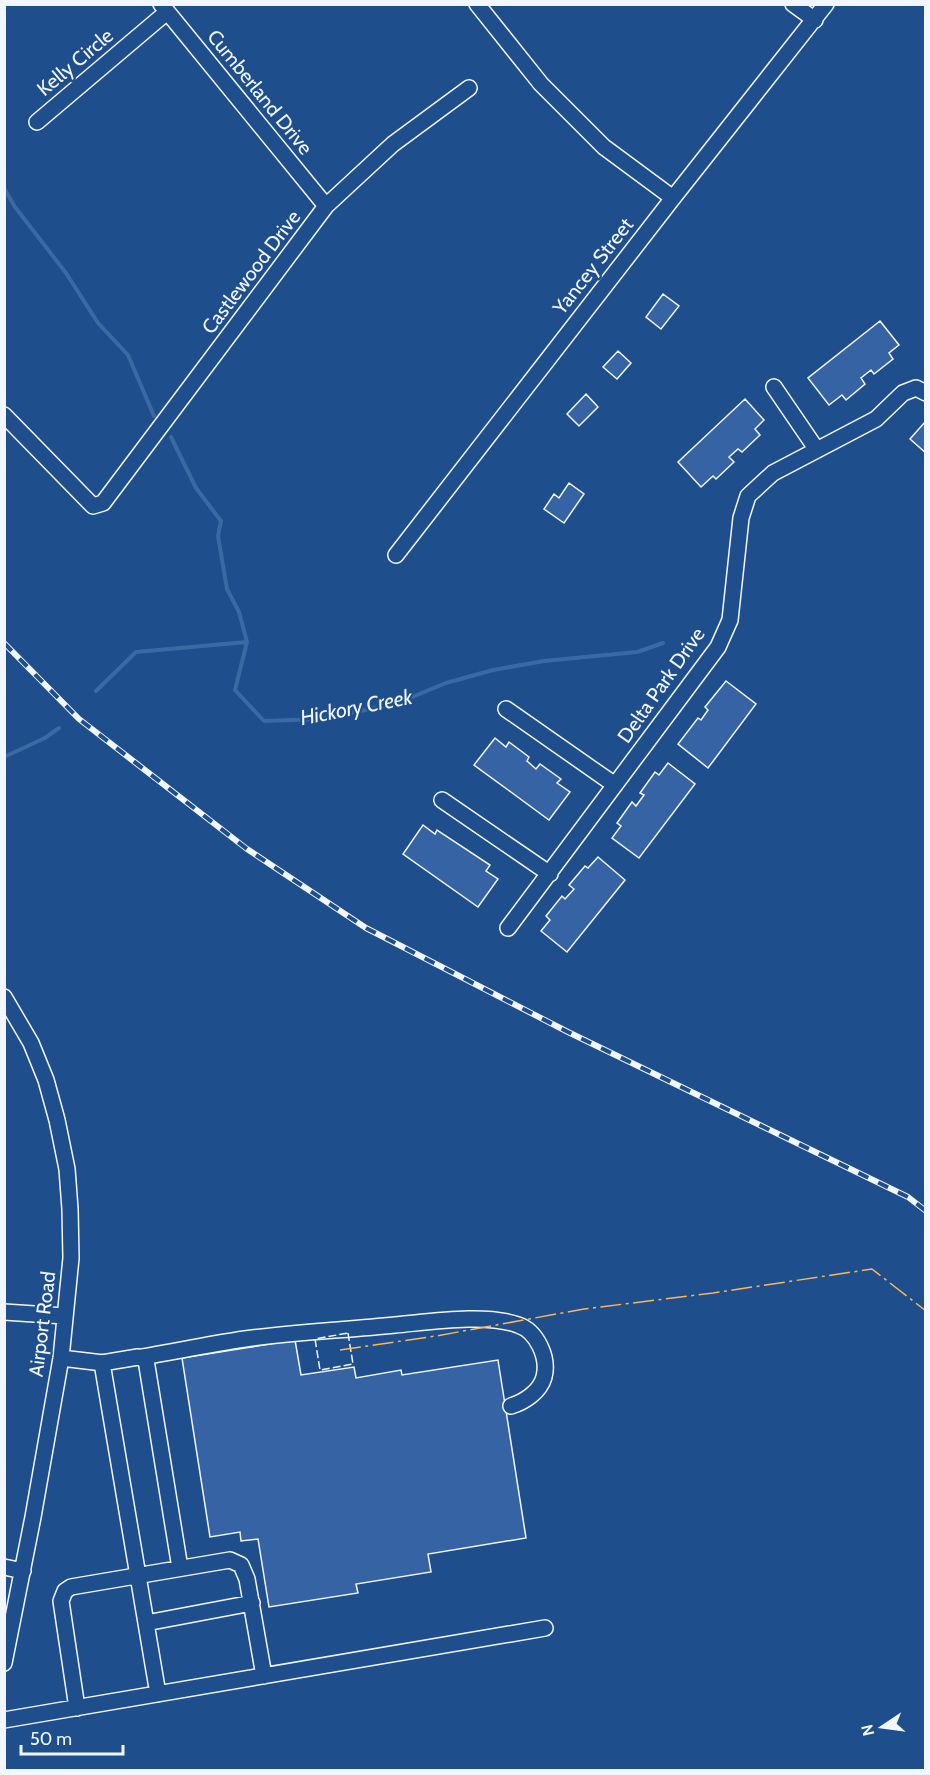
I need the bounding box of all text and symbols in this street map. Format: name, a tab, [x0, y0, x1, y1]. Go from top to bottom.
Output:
street label: Kelly Circle	[32, 23, 118, 101]
street label: Cumberland Drive	[202, 25, 318, 159]
street label: Castlewood Drive	[197, 205, 305, 339]
street label: Yancey Street	[547, 213, 638, 320]
street label: Delta Park Drive	[612, 623, 710, 747]
water label: Hickory Creek	[298, 684, 415, 730]
street label: Airport Road	[24, 1270, 60, 1378]
north arrow	[852, 1697, 912, 1757]
scale bar	[21, 1718, 123, 1756]
text: N	[857, 1723, 878, 1738]
text: 50 m	[30, 1728, 72, 1750]

